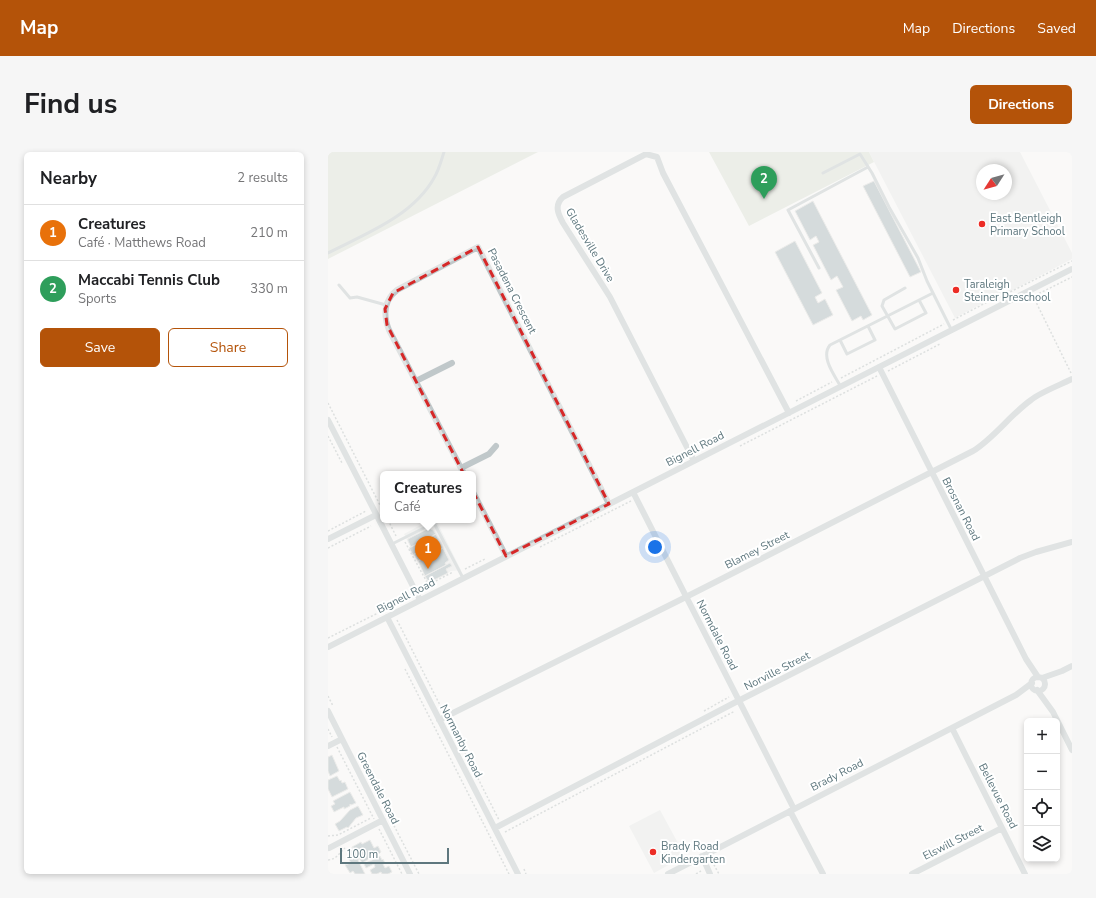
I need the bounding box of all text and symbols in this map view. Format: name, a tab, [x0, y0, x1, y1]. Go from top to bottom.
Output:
text: Map	[20, 15, 58, 41]
text: Map	[903, 19, 930, 38]
text: Directions	[952, 19, 1015, 38]
text: Saved	[1037, 19, 1076, 38]
text: Find us	[24, 85, 118, 123]
button: Directions	[970, 85, 1072, 124]
north arrow	[976, 164, 1012, 200]
pin: 2	[751, 166, 777, 199]
text: Nearby	[40, 167, 97, 190]
text: 2 results	[237, 169, 288, 187]
street label: Gladesville Drive	[562, 205, 618, 285]
place label: East Bentleigh Primary School	[990, 211, 1066, 239]
text: Creatures	[78, 214, 146, 234]
marker: East Bentleigh Primary School	[977, 219, 987, 229]
text: 1	[49, 224, 57, 242]
text: 210 m	[250, 224, 288, 242]
text: Café · Matthews Road	[78, 234, 206, 252]
street label: Pasadena Crescent	[484, 246, 540, 336]
text: Maccabi Tennis Club	[78, 270, 220, 290]
place label: Taraleigh Steiner Preschool	[964, 277, 1051, 305]
text: 2	[49, 280, 57, 298]
text: 330 m	[250, 280, 288, 298]
marker: Taraleigh Steiner Preschool	[951, 285, 961, 295]
text: Sports	[78, 290, 117, 308]
button: Save	[40, 328, 160, 367]
button: Share	[168, 328, 288, 367]
street label: Bignell Road	[663, 428, 727, 470]
popup	[380, 471, 476, 523]
street label: Brosnan Road	[939, 475, 983, 543]
text: Creatures	[394, 478, 462, 498]
text: Café	[394, 498, 421, 516]
street label: Blamey Street	[722, 527, 792, 573]
pin: 1	[415, 536, 441, 569]
your location	[645, 537, 665, 557]
street label: Bignell Road	[374, 575, 438, 617]
street label: Normdale Road	[693, 597, 741, 673]
street label: Norville Street	[742, 648, 813, 694]
street label: Normanby Road	[436, 702, 486, 780]
map controls	[1024, 718, 1060, 862]
button: +	[1024, 718, 1060, 754]
street label: Greendale Road	[353, 749, 403, 827]
button: −	[1024, 754, 1060, 790]
street label: Brady Road	[808, 755, 866, 795]
street label: Bellevue Road	[975, 761, 1021, 831]
button: locate	[1024, 790, 1060, 826]
street label: Elswill Street	[920, 820, 986, 864]
button: layers	[1024, 826, 1060, 862]
place label: Brady Road Kindergarten	[661, 839, 725, 867]
scale bar	[340, 846, 449, 865]
text: 100 m	[346, 847, 378, 862]
marker: Brady Road Kindergarten	[648, 847, 658, 857]

